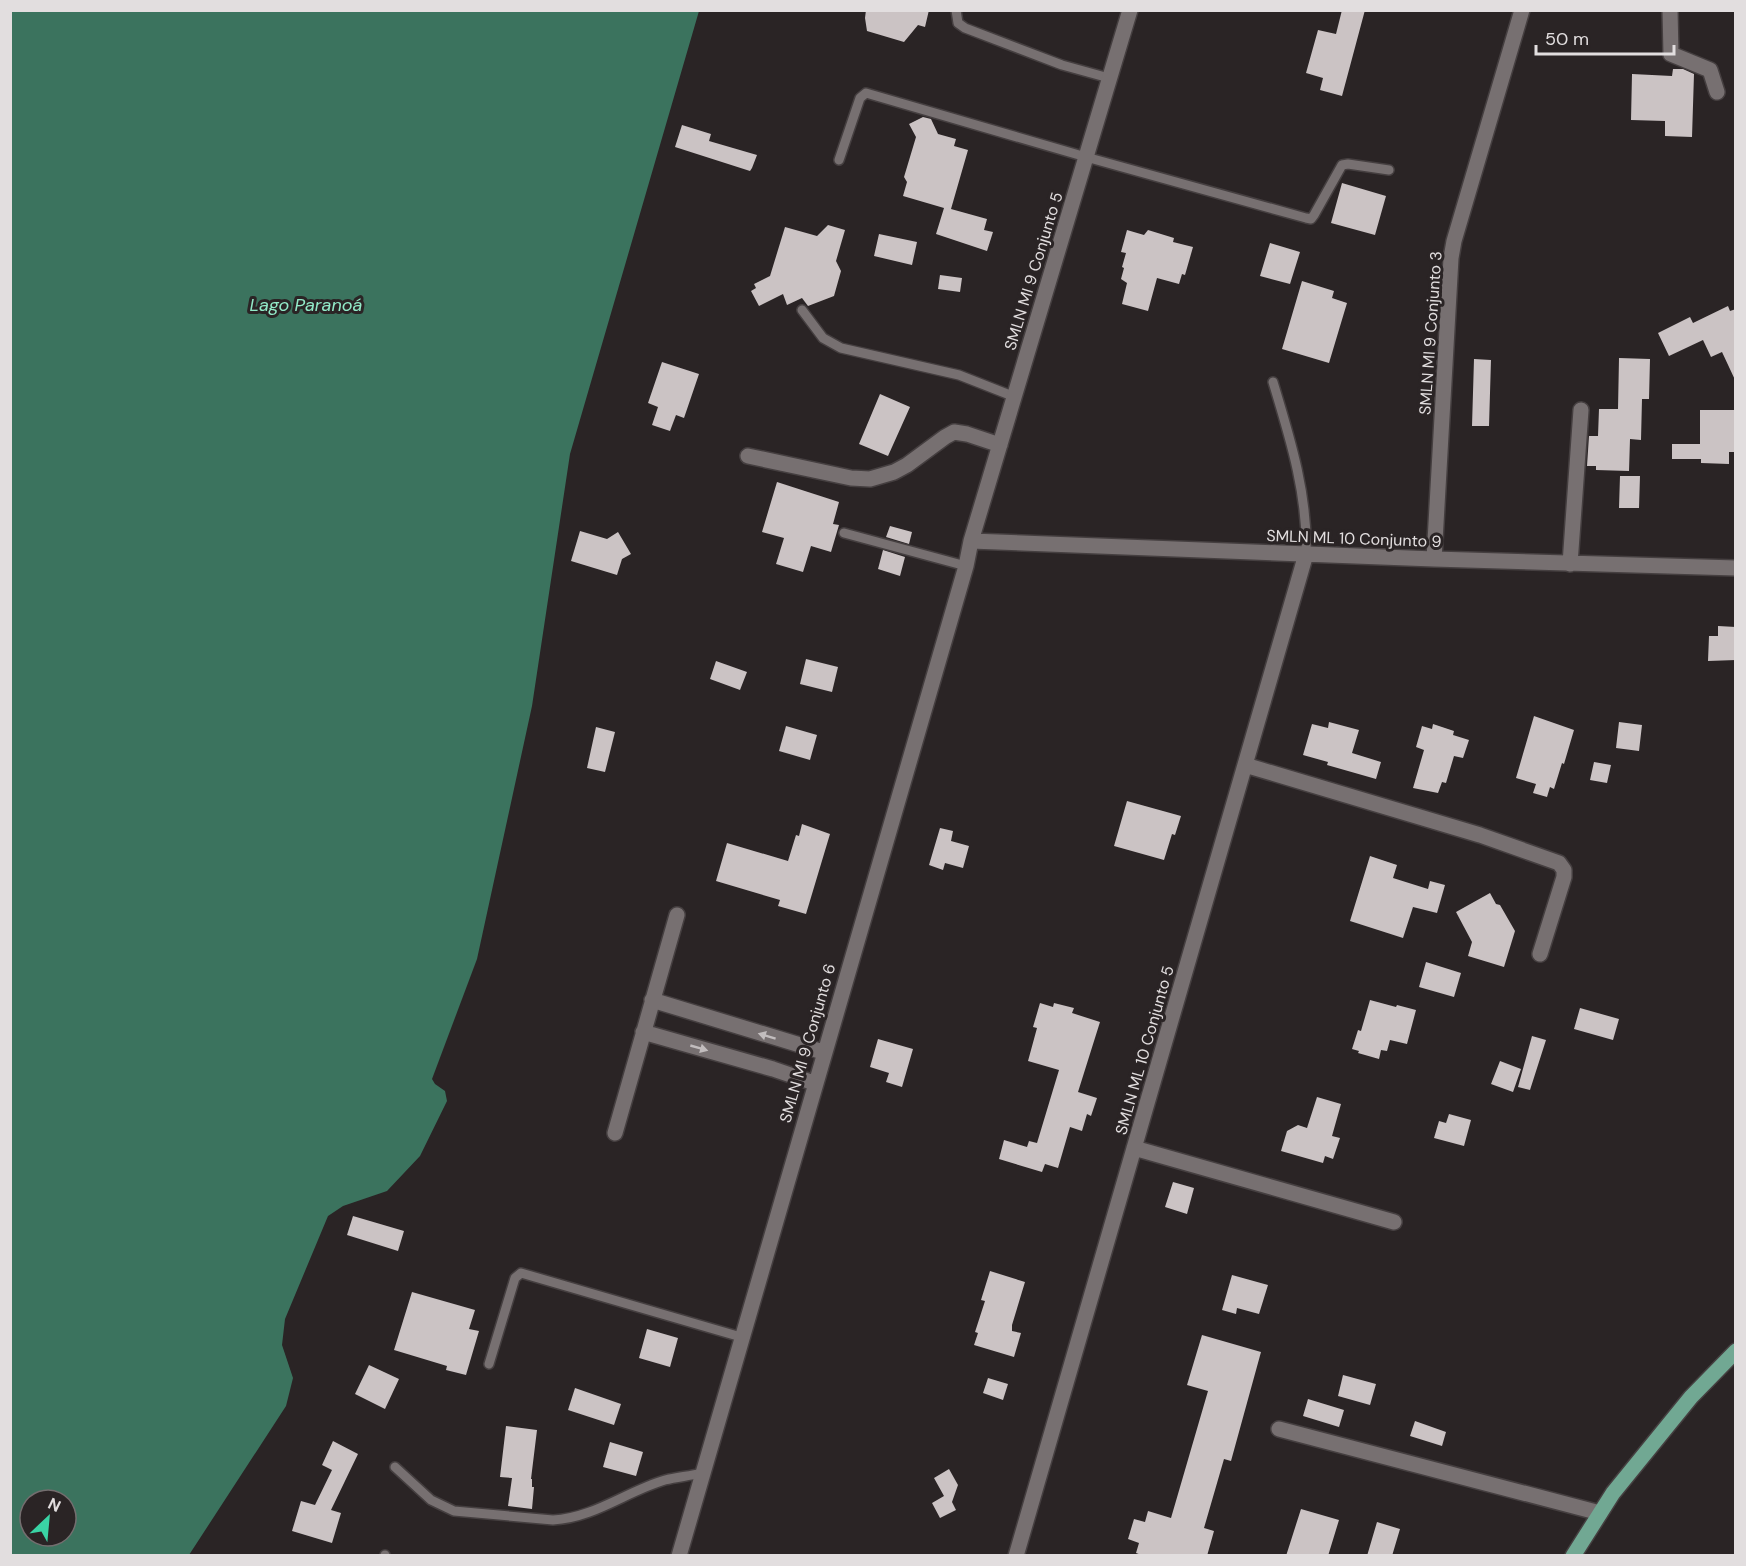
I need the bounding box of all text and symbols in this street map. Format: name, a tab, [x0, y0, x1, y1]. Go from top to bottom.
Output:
scale bar	[1536, 18, 1674, 56]
text: 50 m	[1545, 27, 1589, 51]
street label: SMLN MI 9 Conjunto 5	[999, 190, 1068, 353]
street label: SMLN MI 9 Conjunto 3	[1414, 251, 1447, 416]
water label: Lago Paranoá	[250, 293, 363, 317]
street label: SMLN ML 10 Conjunto 9	[1266, 525, 1442, 552]
street label: SMLN MI 9 Conjunto 6	[775, 961, 840, 1125]
street label: SMLN ML 10 Conjunto 5	[1110, 963, 1179, 1137]
one-way arrow	[758, 1031, 776, 1040]
one-way arrow	[690, 1044, 708, 1053]
north arrow	[18, 1488, 78, 1548]
text: N	[45, 1493, 64, 1517]

